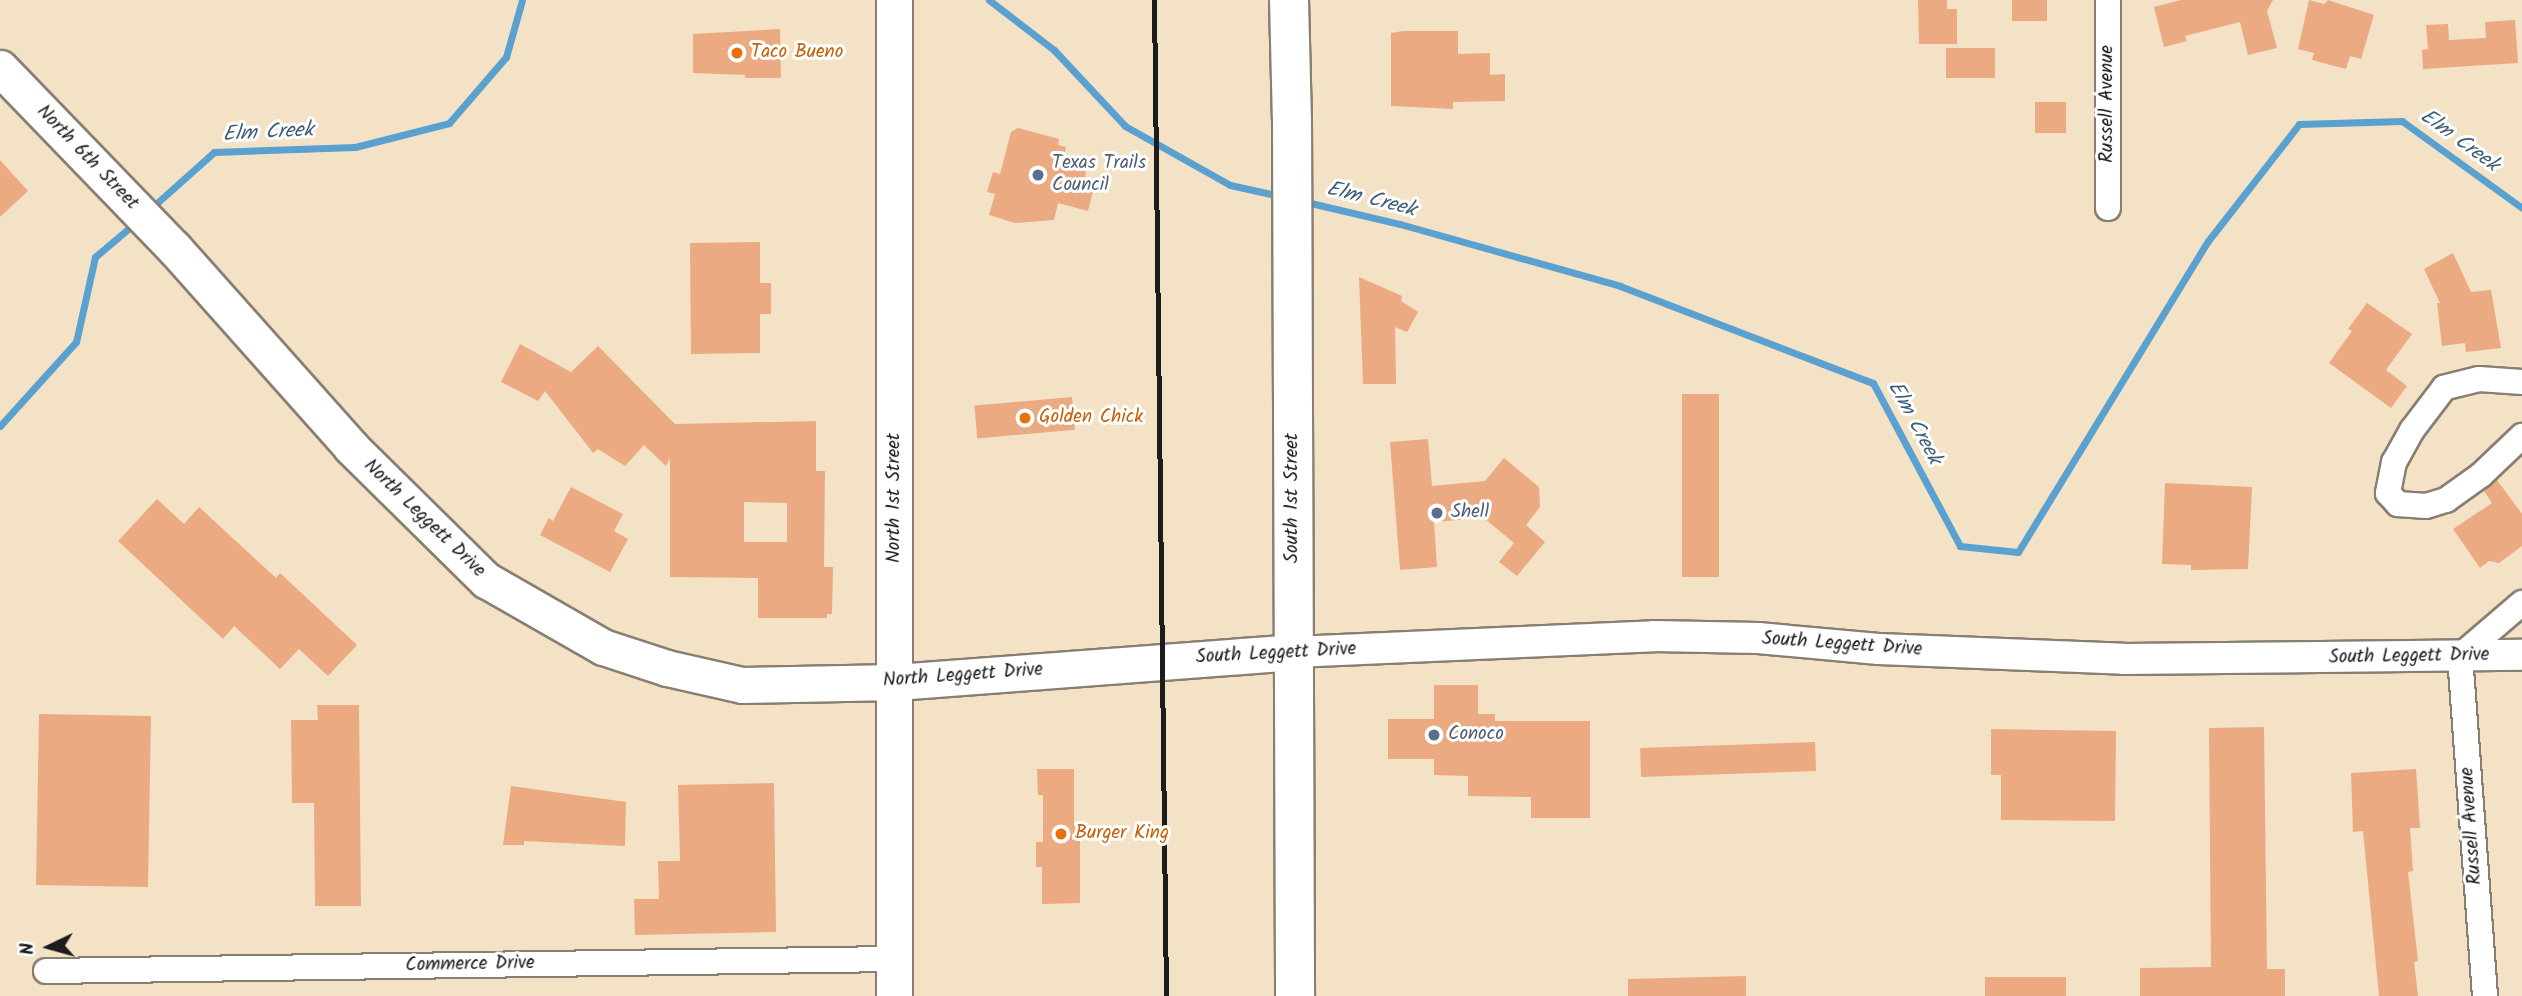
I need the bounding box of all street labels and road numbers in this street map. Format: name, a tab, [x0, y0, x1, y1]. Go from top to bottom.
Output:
street label: Russell Avenue	[2097, 45, 2119, 163]
street label: North 6th Street	[31, 101, 143, 215]
street label: North 1st Street	[884, 433, 906, 563]
street label: South 1st Street	[1282, 433, 1304, 563]
street label: North Leggett Drive	[358, 455, 490, 583]
street label: South Leggett Drive	[1761, 628, 1923, 662]
street label: South Leggett Drive	[1195, 638, 1357, 670]
street label: South Leggett Drive	[2329, 644, 2489, 670]
street label: North Leggett Drive	[882, 659, 1044, 693]
street label: Russell Avenue	[2457, 766, 2487, 886]
street label: Commerce Drive	[405, 952, 535, 978]

